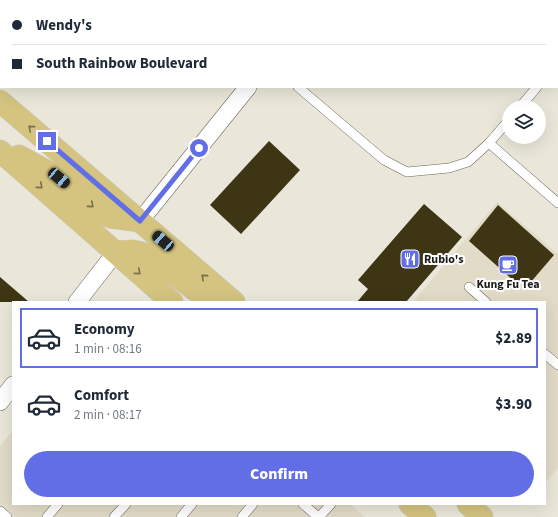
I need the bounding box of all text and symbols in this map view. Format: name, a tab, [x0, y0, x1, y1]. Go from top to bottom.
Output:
text: Wendy's	[36, 15, 92, 36]
text: South Rainbow Boulevard	[36, 53, 207, 74]
map controls	[502, 100, 546, 144]
button: layers	[502, 100, 546, 144]
one-way arrow	[29, 125, 36, 132]
route end	[38, 132, 56, 150]
route start	[190, 139, 208, 157]
car	[46, 166, 72, 190]
one-way arrow	[35, 182, 43, 189]
one-way arrow	[87, 200, 94, 207]
car	[150, 229, 176, 253]
restaurant icon: Rubio's	[399, 248, 421, 270]
place label: Rubio's	[424, 251, 464, 268]
cafe icon: Kung Fu Tea	[497, 254, 519, 276]
one-way arrow	[133, 267, 141, 274]
one-way arrow	[202, 274, 209, 281]
place label: Kung Fu Tea	[476, 276, 540, 293]
text: Economy	[74, 319, 135, 340]
icon: car	[26, 320, 62, 356]
text: $2.89	[495, 328, 532, 349]
text: 1 min · 08:16	[74, 340, 142, 358]
text: Comfort	[74, 385, 129, 406]
icon: car	[26, 386, 62, 422]
text: $3.90	[495, 394, 532, 415]
text: 2 min · 08:17	[74, 406, 142, 424]
button: Confirm	[24, 451, 534, 497]

